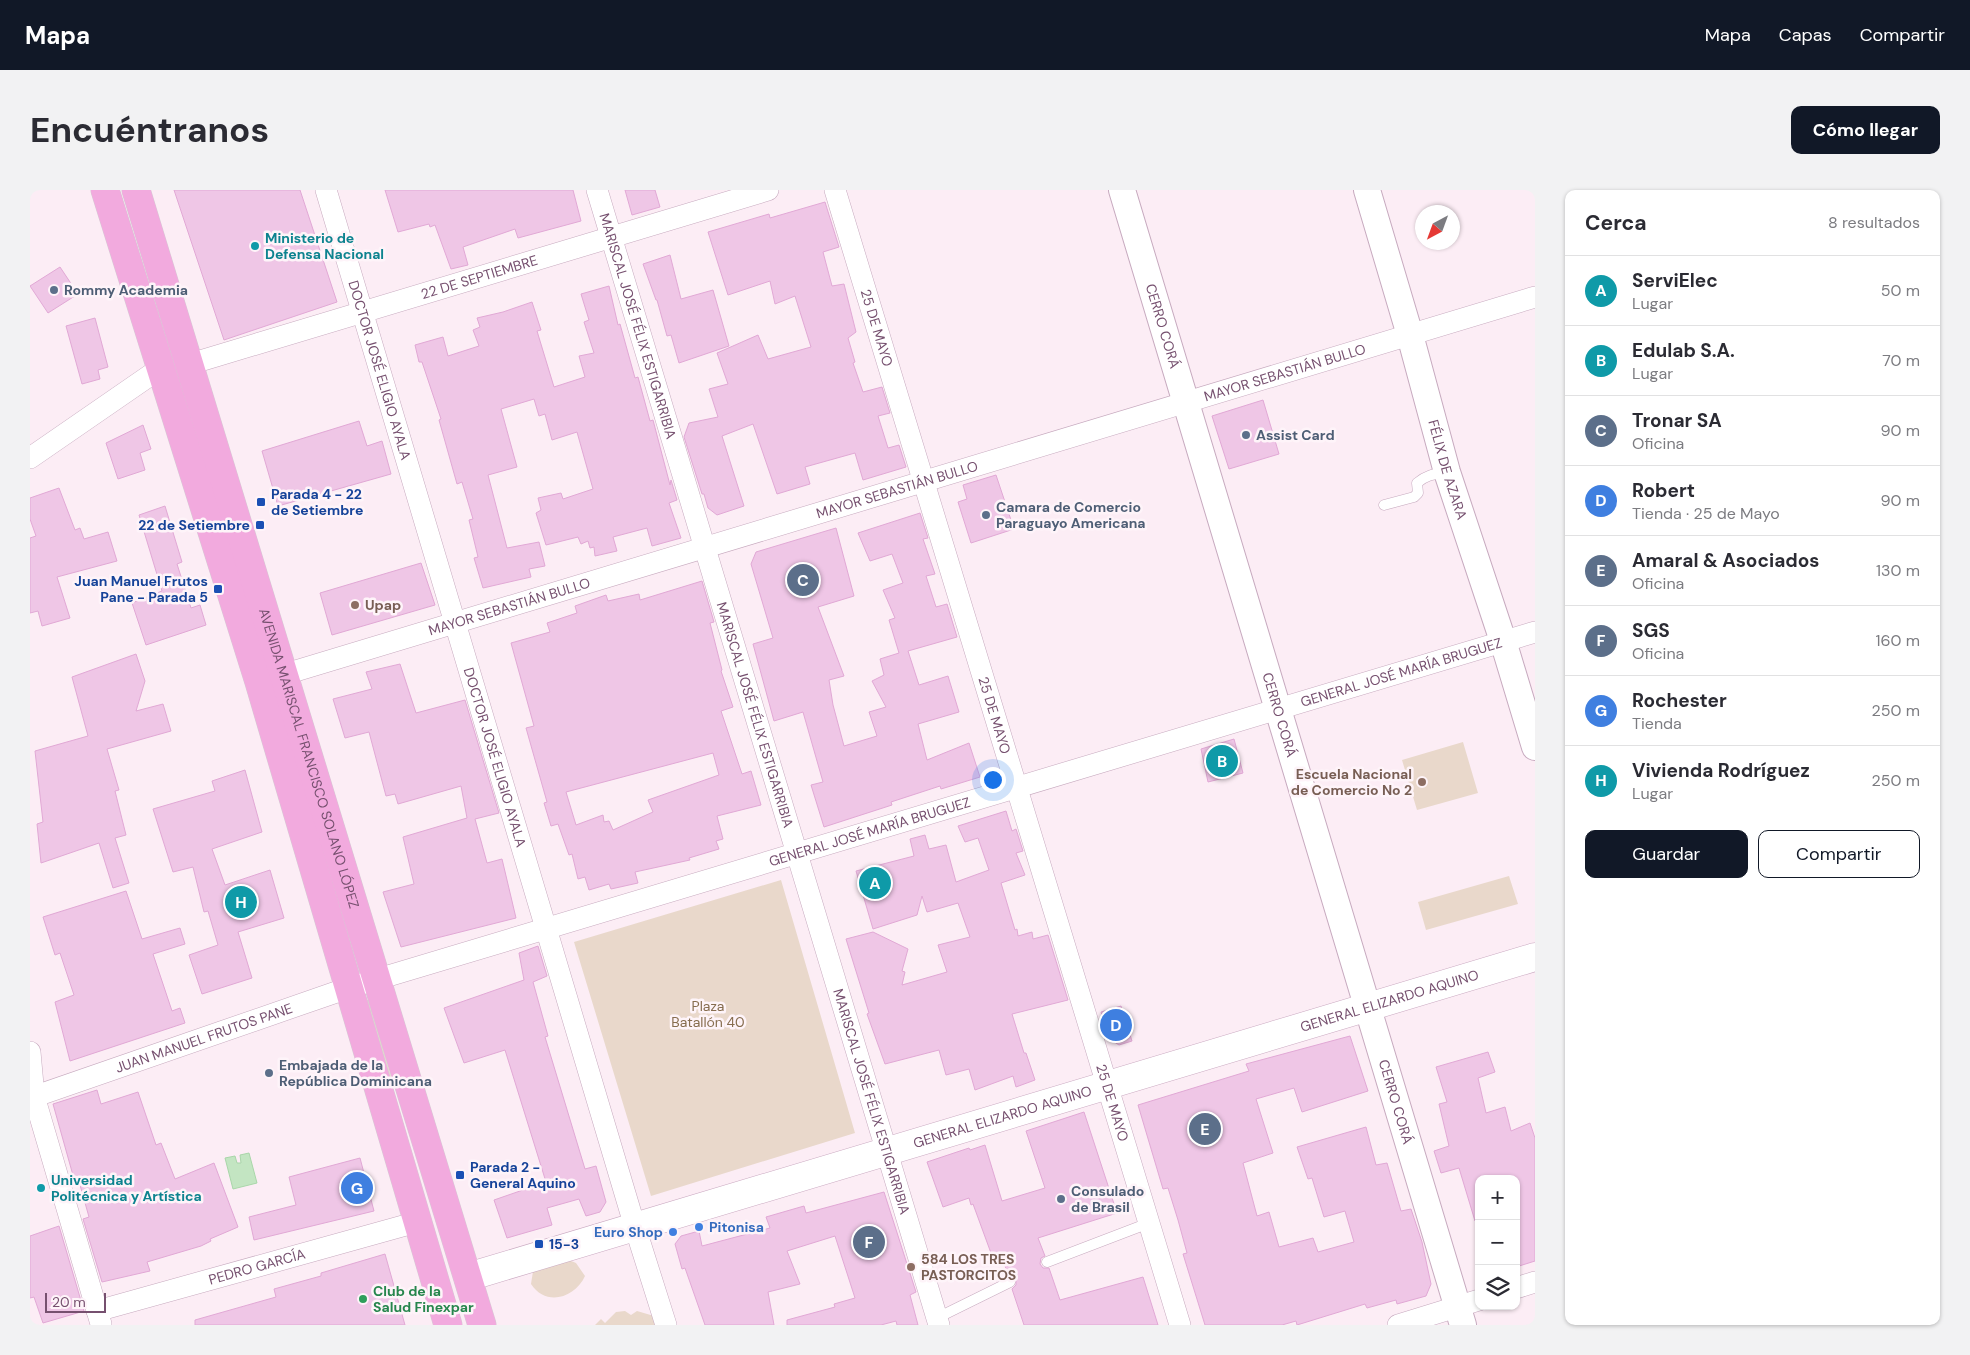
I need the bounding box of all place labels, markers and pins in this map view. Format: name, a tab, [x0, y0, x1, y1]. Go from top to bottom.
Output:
place label: Ministerio de Defensa Nacional	[265, 229, 384, 263]
marker: Ministerio de Defensa Nacional	[249, 240, 261, 252]
place label: Rommy Academia	[64, 281, 188, 299]
marker: Rommy Academia	[48, 284, 60, 296]
place label: Assist Card	[1256, 426, 1335, 444]
marker: Assist Card	[1240, 429, 1252, 441]
place label: Parada 4 - 22 de Setiembre	[271, 485, 363, 519]
marker: Parada 4 - 22 de Setiembre	[255, 496, 267, 508]
place label: Camara de Comercio Paraguayo Americana	[996, 498, 1146, 532]
marker: Camara de Comercio Paraguayo Americana	[980, 509, 992, 521]
place label: 22 de Setiembre	[138, 516, 250, 534]
marker: 22 de Setiembre	[254, 519, 266, 531]
pin: C	[787, 561, 819, 599]
place label: Juan Manuel Frutos Pane - Parada 5	[74, 572, 208, 606]
marker: Juan Manuel Frutos Pane - Parada 5	[212, 583, 224, 595]
place label: Upap	[365, 596, 401, 614]
marker: Upap	[349, 599, 361, 611]
pin: B	[1206, 742, 1238, 780]
place label: Escuela Nacional de Comercio No 2	[1291, 765, 1412, 799]
marker: Escuela Nacional de Comercio No 2	[1416, 776, 1428, 788]
pin: A	[859, 864, 891, 902]
pin: H	[225, 883, 257, 921]
pin: D	[1100, 1006, 1132, 1044]
place label: Embajada de la República Dominicana	[279, 1056, 432, 1090]
marker: Embajada de la República Dominicana	[263, 1067, 275, 1079]
pin: E	[1189, 1110, 1221, 1148]
place label: Parada 2 - General Aquino	[470, 1158, 576, 1192]
pin: G	[341, 1169, 373, 1207]
marker: Parada 2 - General Aquino	[454, 1169, 466, 1181]
place label: Universidad Politécnica y Artística	[51, 1171, 202, 1205]
marker: Universidad Politécnica y Artística	[35, 1182, 47, 1194]
place label: Consulado de Brasil	[1071, 1182, 1144, 1216]
marker: Consulado de Brasil	[1055, 1193, 1067, 1205]
place label: Pitonisa	[709, 1218, 764, 1236]
marker: Pitonisa	[693, 1221, 705, 1233]
place label: Euro Shop	[594, 1223, 663, 1241]
pin: F	[853, 1223, 885, 1261]
marker: Euro Shop	[667, 1226, 679, 1238]
place label: 15-3	[549, 1235, 579, 1253]
marker: 15-3	[533, 1238, 545, 1250]
place label: 584 LOS TRES PASTORCITOS	[921, 1250, 1016, 1284]
marker: 584 LOS TRES PASTORCITOS	[905, 1261, 917, 1273]
place label: Club de la Salud Finexpar	[373, 1282, 474, 1316]
marker: Club de la Salud Finexpar	[357, 1293, 369, 1305]

